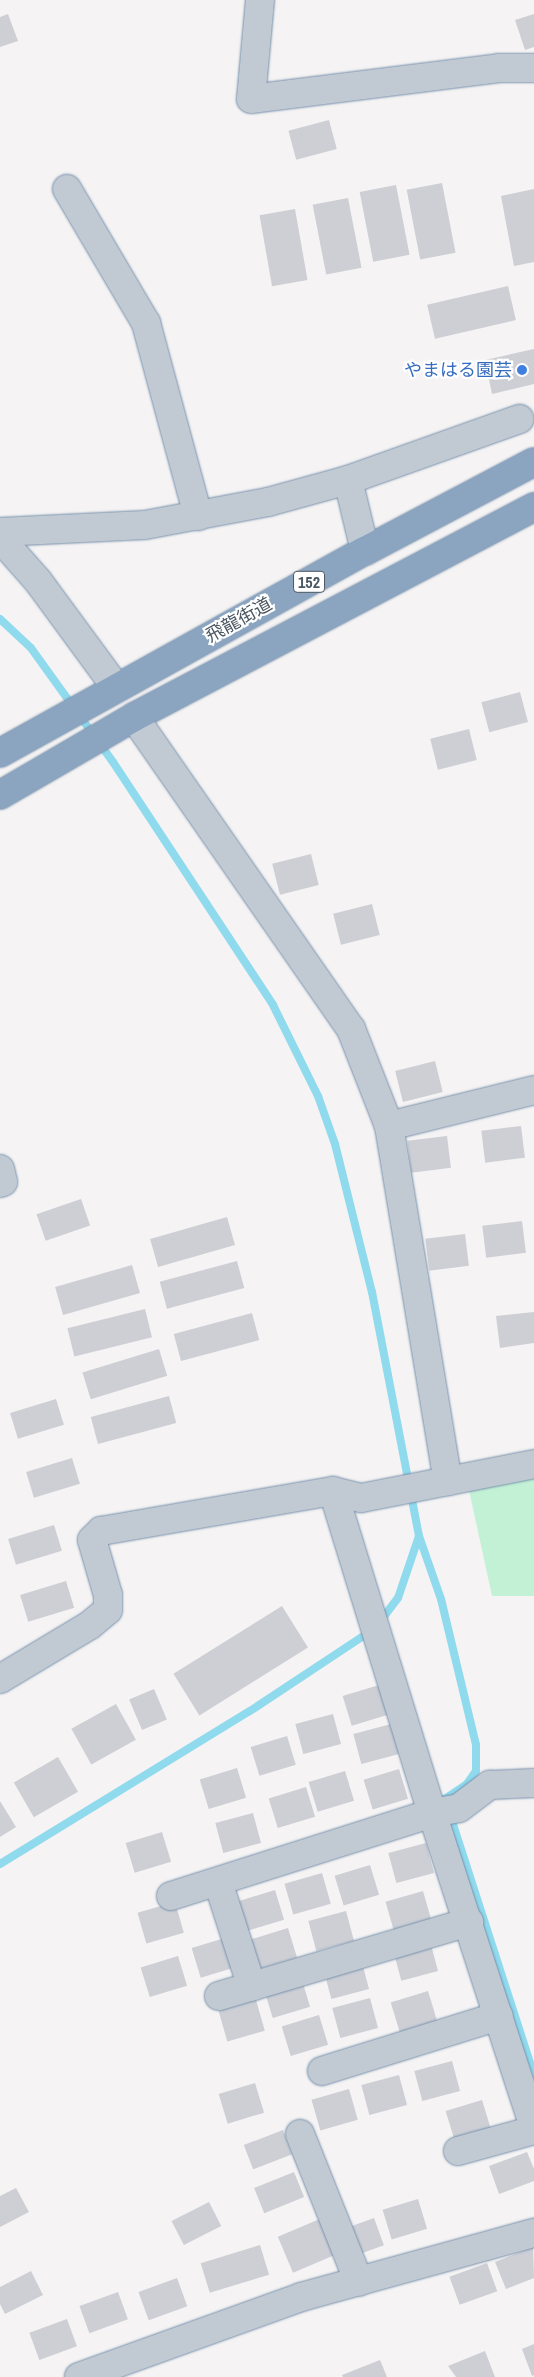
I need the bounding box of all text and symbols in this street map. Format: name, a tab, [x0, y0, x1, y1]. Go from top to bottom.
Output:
place label: やまはる園芸	[404, 359, 512, 381]
marker: やまはる園芸	[516, 364, 528, 376]
road number: 152	[293, 568, 325, 596]
street label: 飛龍街道	[202, 593, 276, 647]

